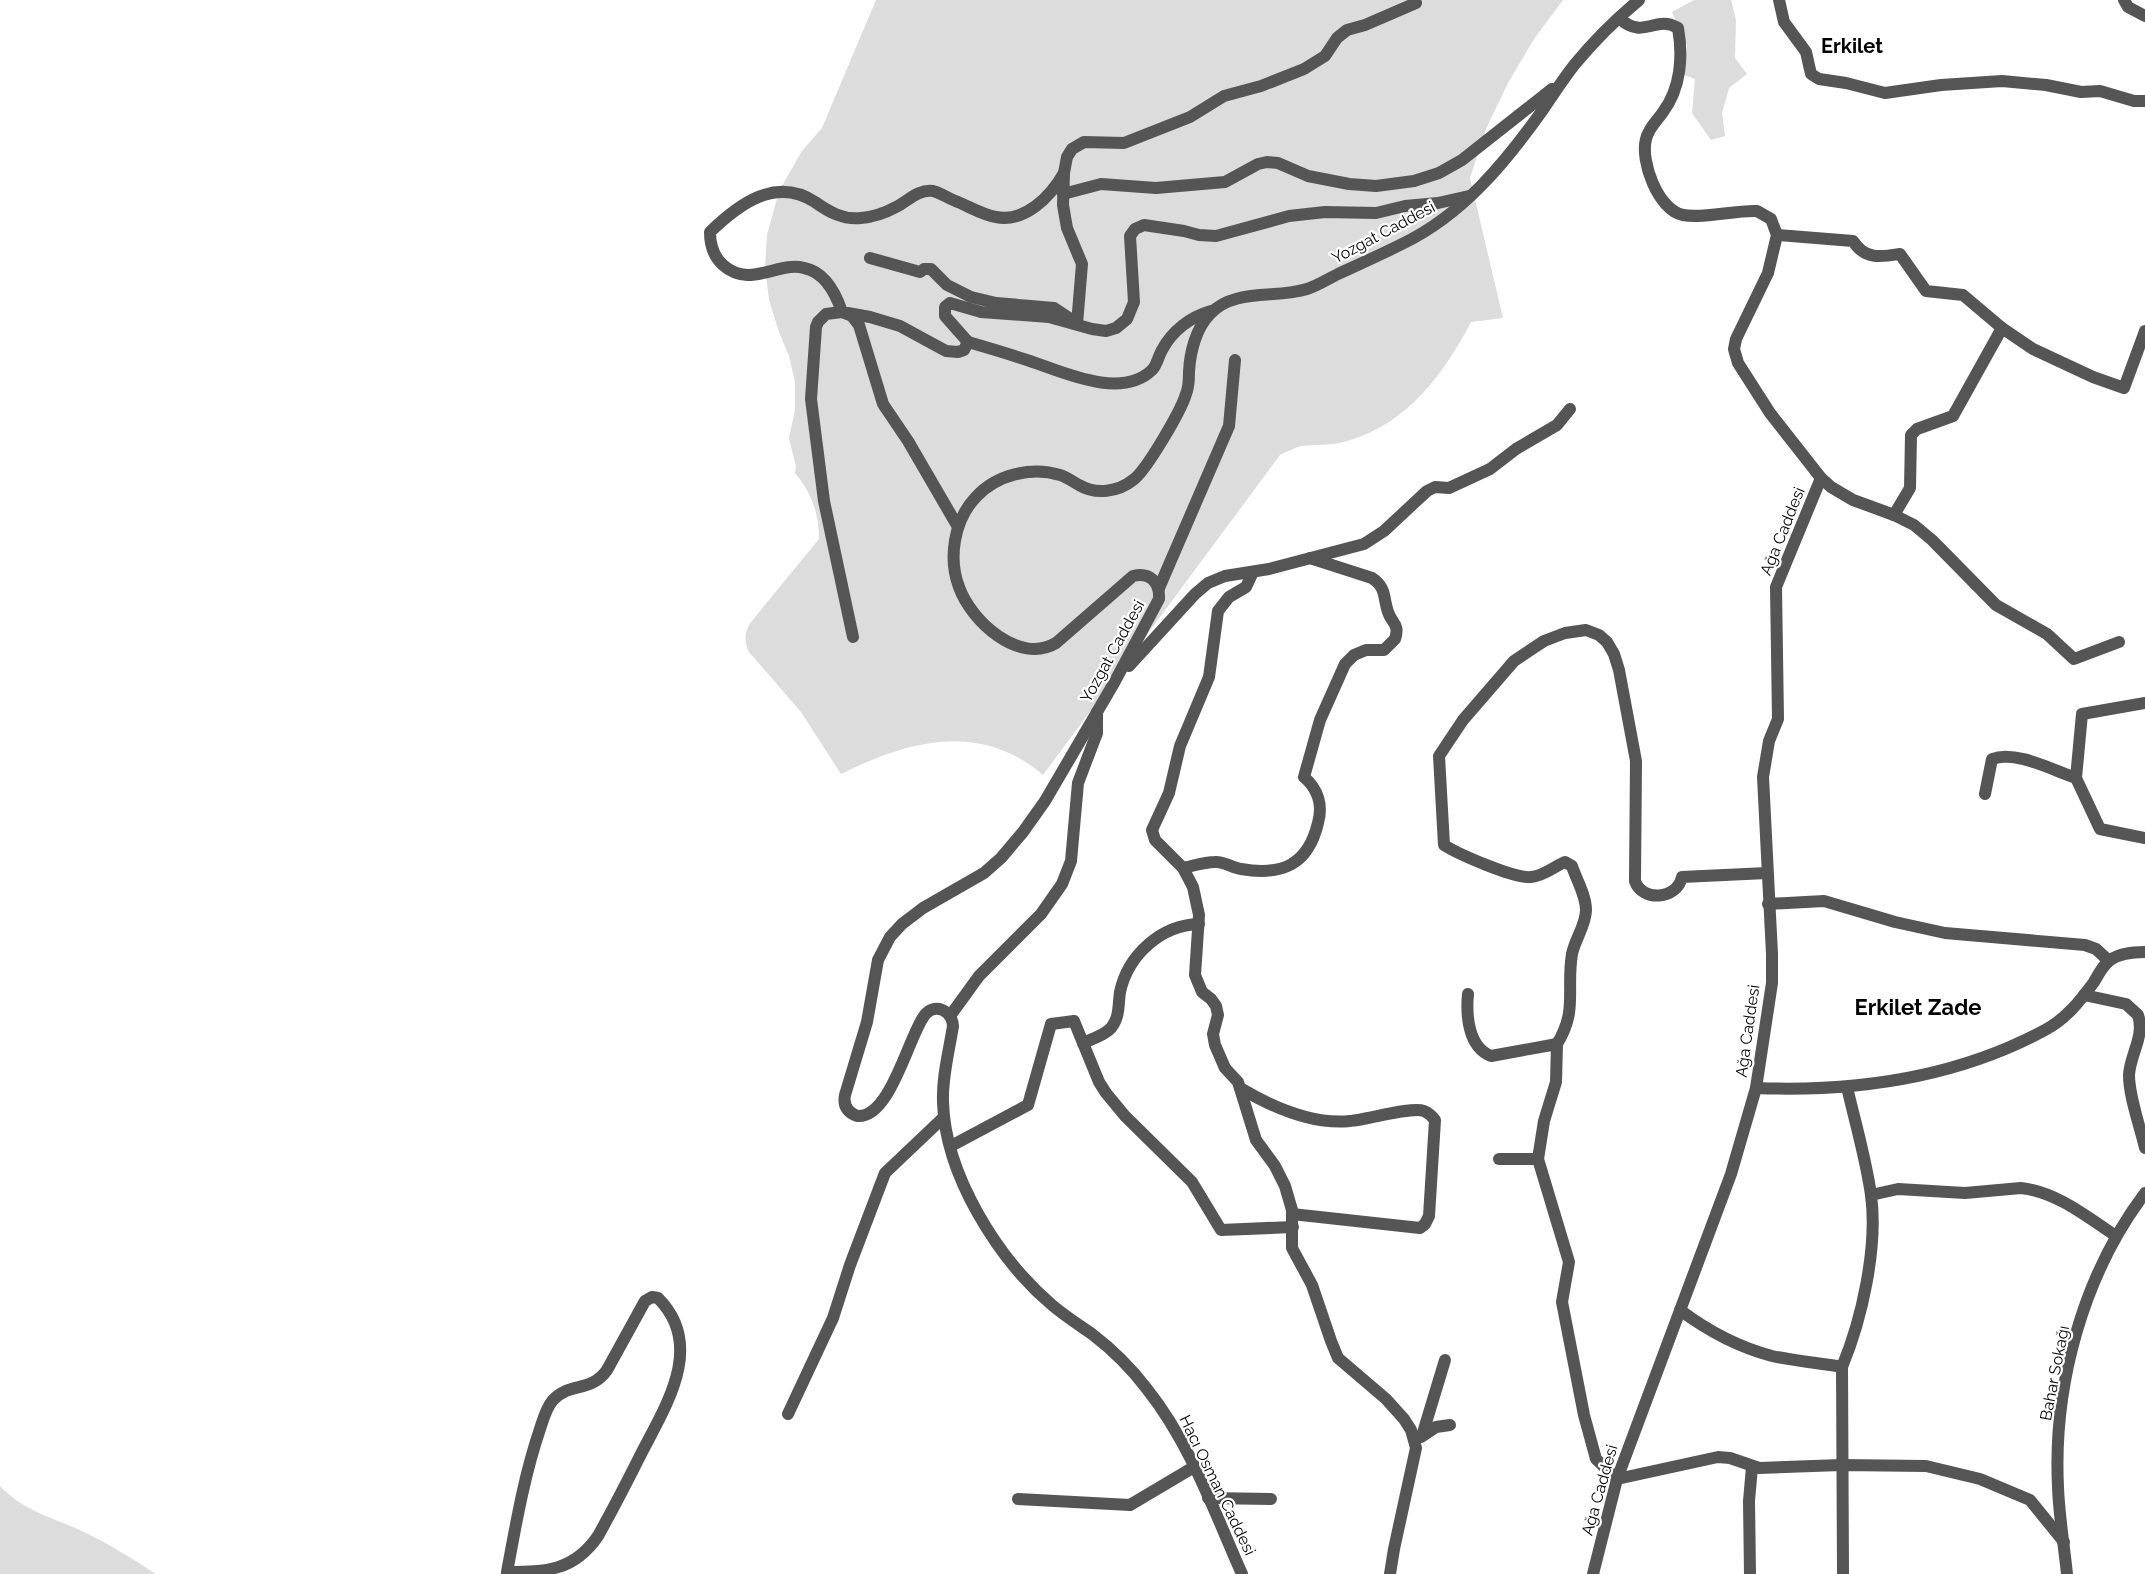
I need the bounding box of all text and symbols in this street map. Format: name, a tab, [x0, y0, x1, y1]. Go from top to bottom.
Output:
district label: Erkilet	[1821, 34, 1883, 58]
street label: Yozgat Caddesi	[1328, 197, 1438, 268]
street label: Ağa Caddesi	[1756, 484, 1809, 578]
street label: Yozgat Caddesi	[1076, 597, 1148, 706]
street label: Ağa Caddesi	[1732, 983, 1763, 1079]
district label: Erkilet Zade	[1854, 994, 1982, 1020]
street label: Bahar Sokağı	[2036, 1324, 2073, 1422]
street label: Hacı Osman Caddesi	[1175, 1412, 1260, 1558]
street label: Ağa Caddesi	[1577, 1443, 1621, 1538]

